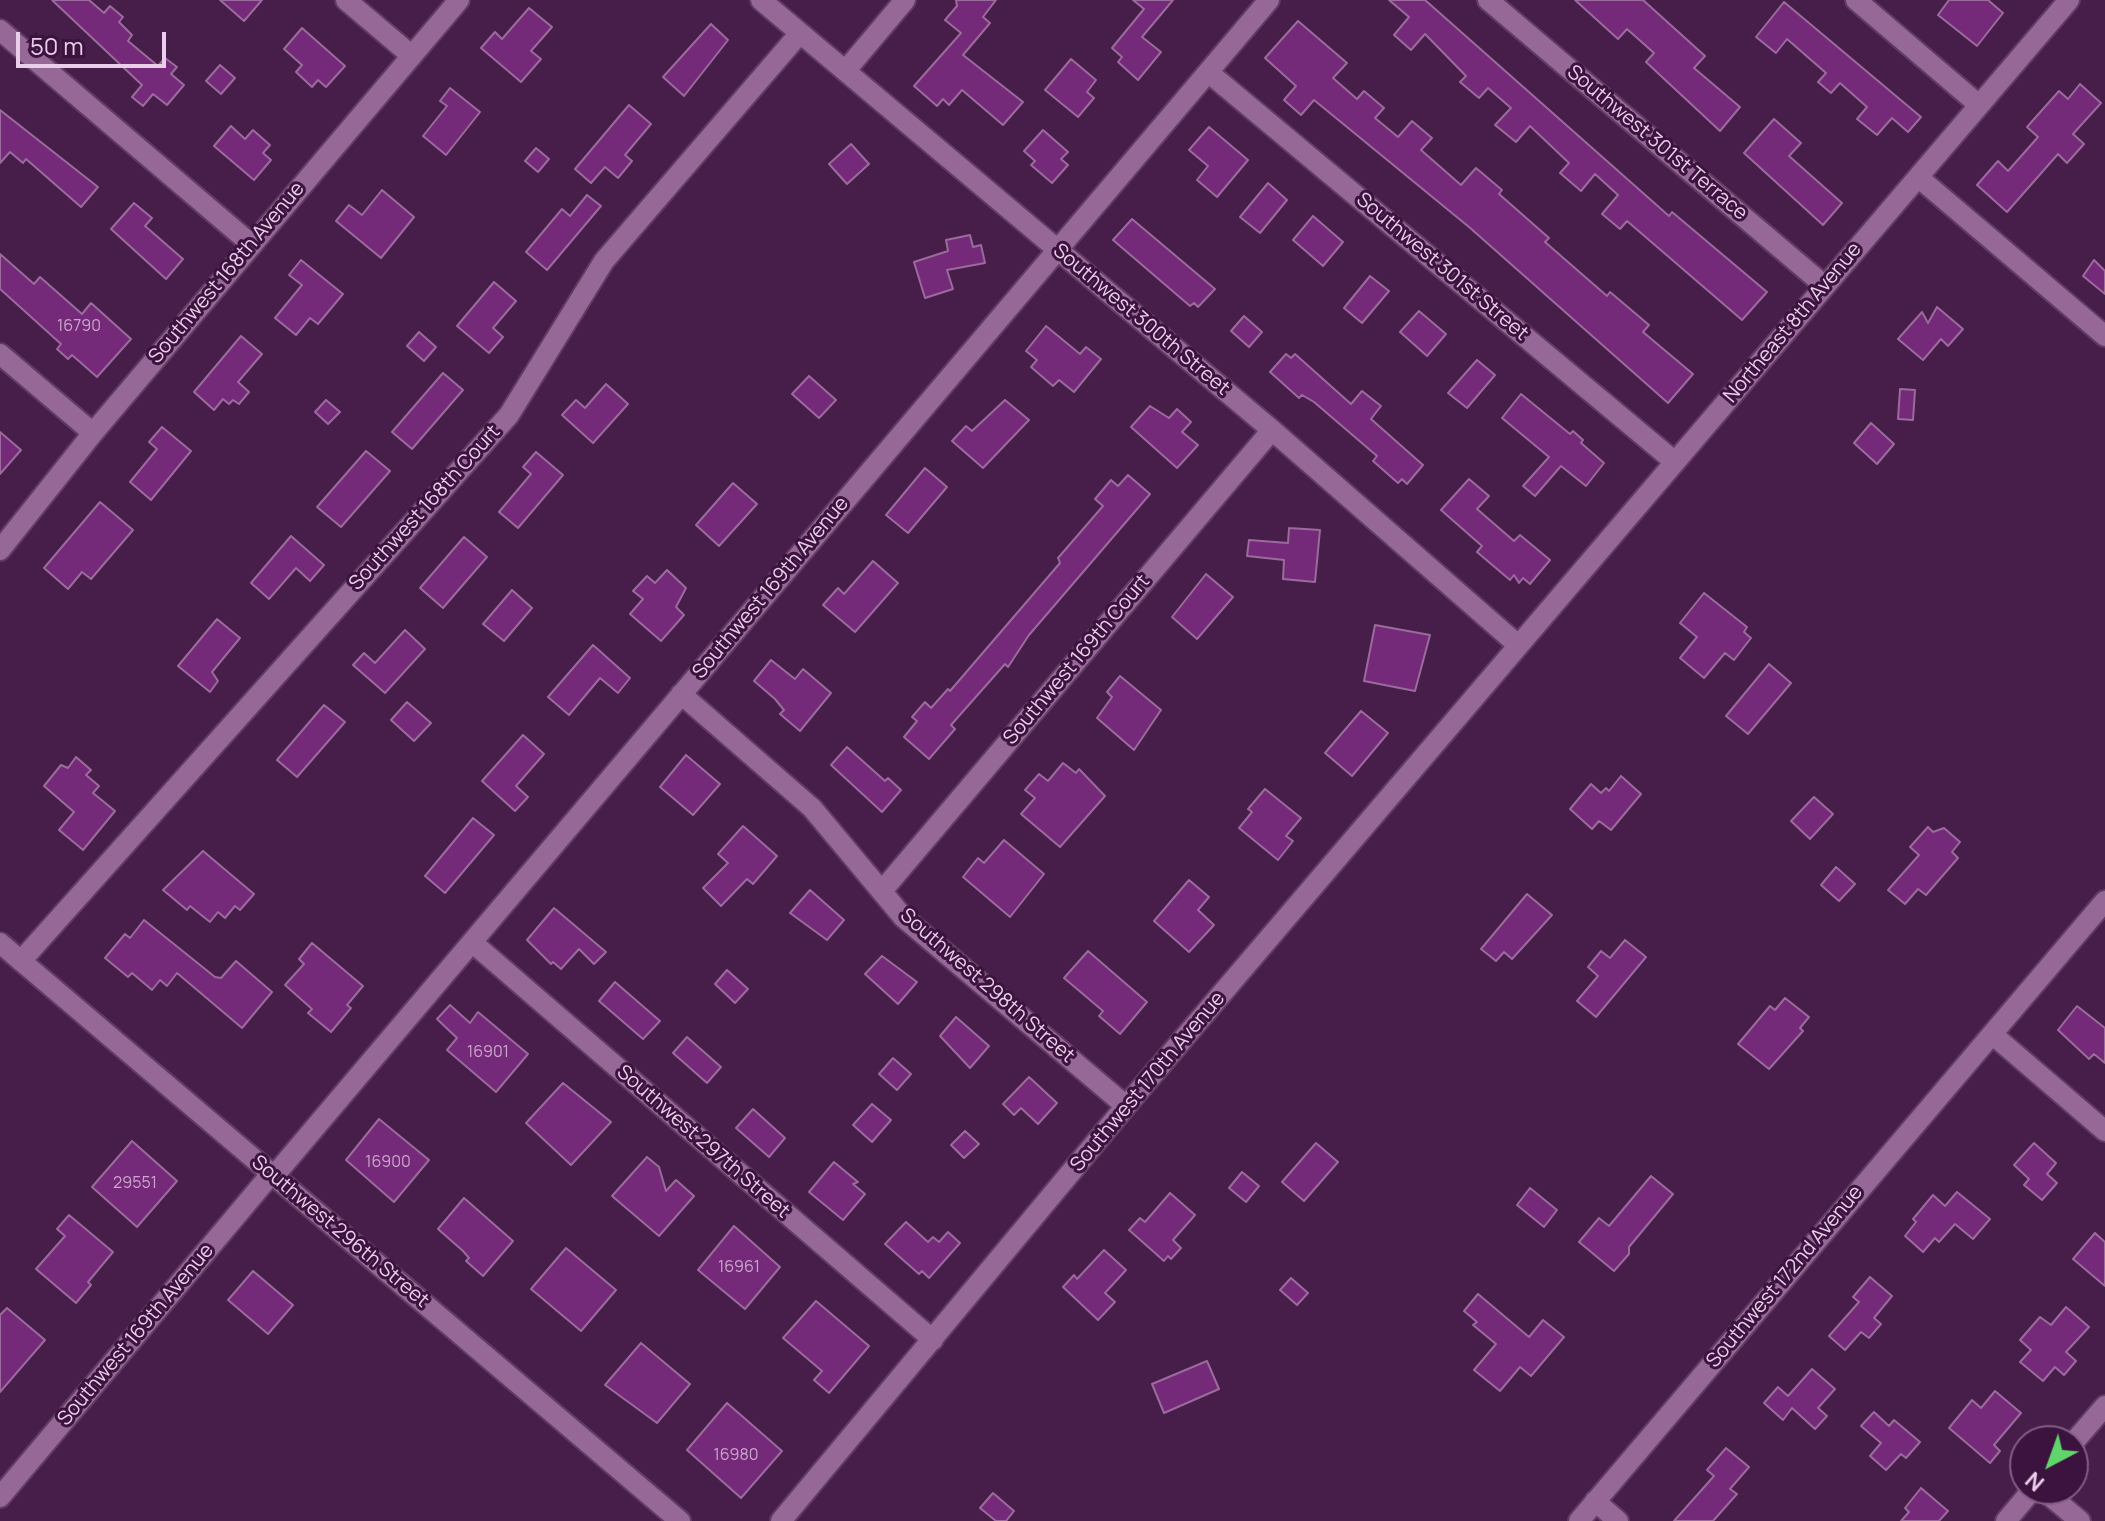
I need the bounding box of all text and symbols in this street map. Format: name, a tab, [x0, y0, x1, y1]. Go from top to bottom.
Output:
scale bar	[20, 16, 170, 66]
text: 50 m	[30, 29, 84, 62]
street label: Southwest 301st Terrace	[1562, 60, 1752, 226]
street label: Southwest 168th Avenue	[144, 177, 310, 369]
street label: Southwest 301st Street	[1351, 188, 1533, 346]
street label: Northeast 8th Avenue	[1719, 238, 1867, 408]
street label: Southwest 300th Street	[1048, 239, 1234, 401]
house number: 16790	[57, 317, 101, 337]
street label: Southwest 168th Court	[344, 420, 506, 596]
street label: Southwest 169th Avenue	[688, 492, 854, 684]
street label: Southwest 169th Court	[999, 570, 1155, 750]
street label: Southwest 298th Street	[895, 904, 1079, 1068]
street label: Southwest 170th Avenue	[1066, 987, 1230, 1177]
house number: 16901	[467, 1043, 509, 1063]
street label: Southwest 297th Street	[612, 1060, 794, 1224]
street label: Southwest 296th Street	[247, 1151, 433, 1313]
house number: 16900	[365, 1153, 411, 1173]
house number: 29551	[113, 1174, 157, 1194]
street label: Southwest 172nd Avenue	[1702, 1181, 1868, 1373]
street label: Southwest 169th Avenue	[53, 1239, 219, 1431]
house number: 16961	[718, 1258, 760, 1278]
north arrow	[2009, 1425, 2089, 1505]
house number: 16980	[714, 1446, 758, 1466]
text: N	[2019, 1465, 2050, 1498]

